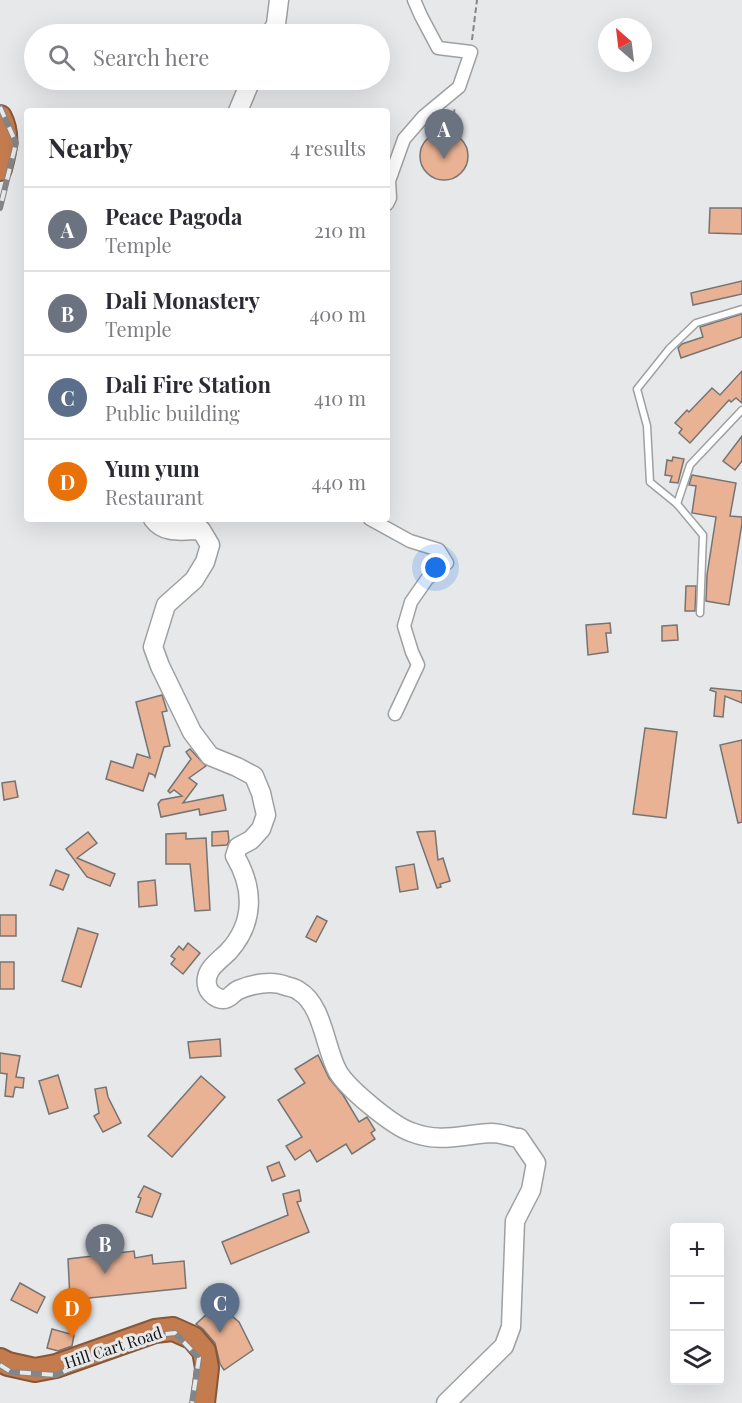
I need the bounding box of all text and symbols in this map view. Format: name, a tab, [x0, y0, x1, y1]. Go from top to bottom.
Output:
north arrow	[598, 18, 652, 72]
search box	[24, 24, 390, 90]
icon: search	[45, 41, 78, 74]
text: Search here	[93, 42, 209, 72]
pin: A	[424, 110, 464, 159]
text: Nearby	[48, 130, 133, 165]
text: 4 results	[290, 134, 366, 161]
text: Peace Pagoda	[105, 201, 242, 231]
text: A	[61, 216, 74, 243]
text: 210 m	[314, 216, 366, 243]
text: Temple	[105, 231, 172, 258]
text: Dali Monastery	[105, 285, 260, 315]
text: B	[61, 300, 74, 327]
text: 400 m	[309, 300, 366, 327]
text: Temple	[105, 315, 172, 342]
text: Dali Fire Station	[105, 369, 271, 399]
text: C	[60, 384, 75, 411]
text: 410 m	[314, 384, 366, 411]
text: Public building	[105, 399, 240, 426]
text: Yum yum	[105, 453, 200, 483]
text: D	[60, 468, 75, 495]
text: 440 m	[312, 468, 366, 495]
text: Restaurant	[105, 483, 204, 510]
your location	[421, 553, 450, 582]
map controls	[670, 1223, 724, 1385]
button: +	[670, 1223, 724, 1277]
pin: B	[86, 1224, 124, 1274]
button: −	[670, 1277, 724, 1331]
pin: C	[200, 1284, 240, 1333]
pin: D	[52, 1288, 92, 1338]
street label: Hill Cart Road	[61, 1321, 165, 1373]
button: layers	[670, 1331, 724, 1385]

